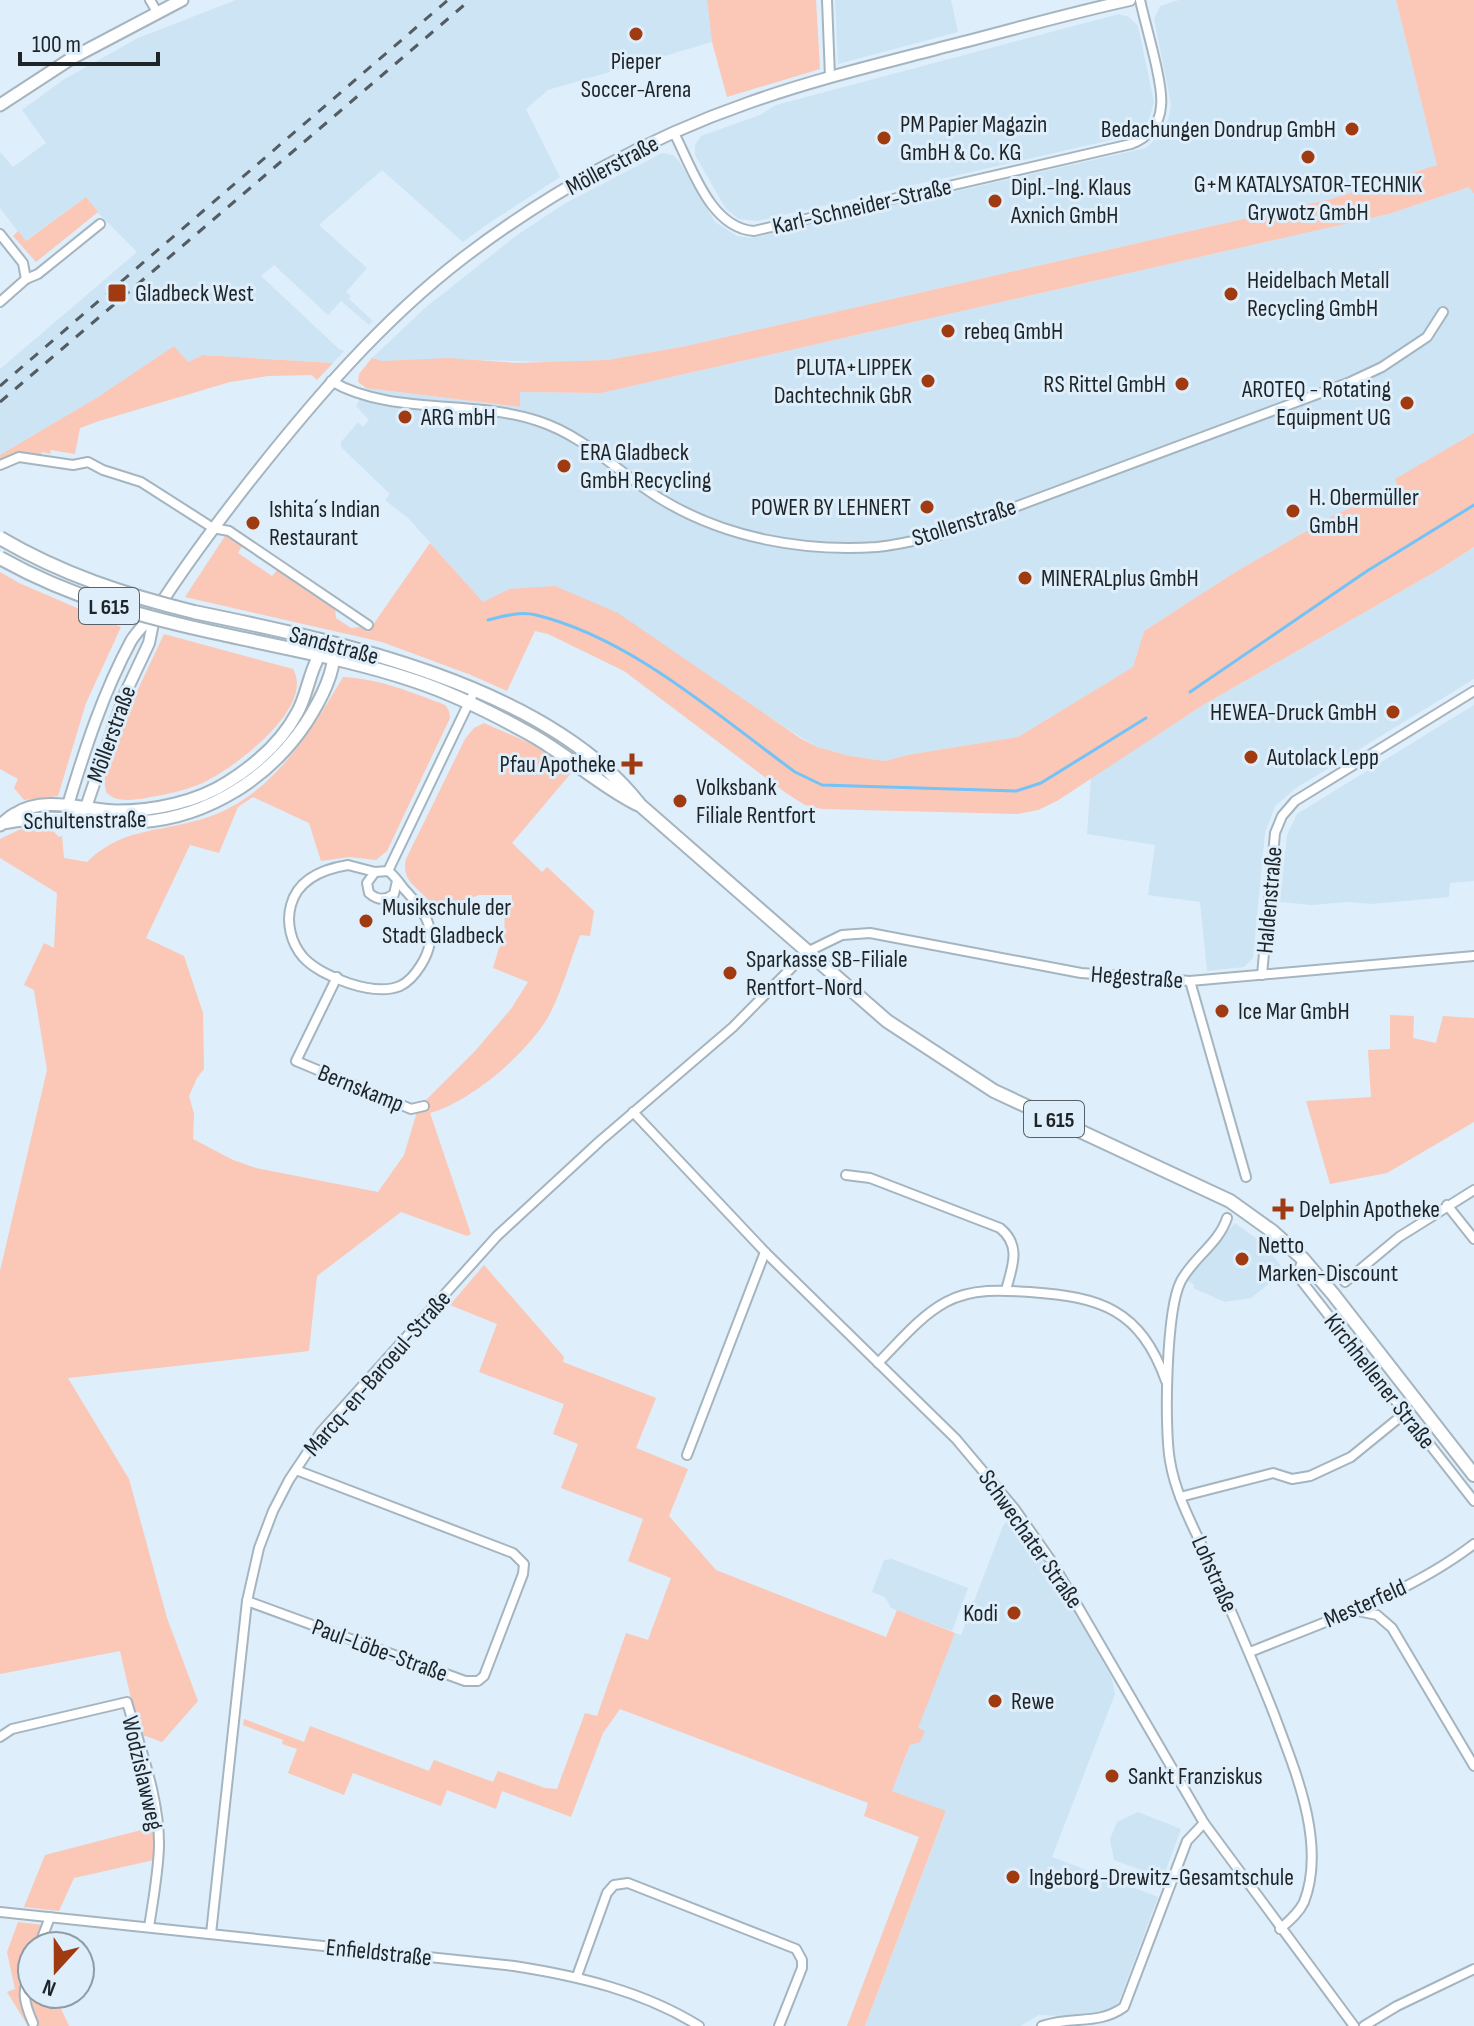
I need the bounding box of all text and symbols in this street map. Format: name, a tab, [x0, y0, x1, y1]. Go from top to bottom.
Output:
scale bar	[20, 16, 158, 66]
marker: Pieper Soccer-Arena	[627, 25, 645, 43]
text: 100 m	[32, 30, 81, 59]
place label: Pieper Soccer-Arena	[581, 47, 691, 104]
place label: PM Papier Magazin GmbH & Co. KG	[900, 110, 1047, 167]
place label: Bedachungen Dondrup GmbH	[1101, 115, 1336, 144]
marker: Bedachungen Dondrup GmbH	[1343, 120, 1361, 138]
street label: Möllerstraße	[561, 129, 664, 202]
marker: PM Papier Magazin GmbH & Co. KG	[875, 129, 893, 147]
marker: G+M KATALYSATOR-TECHNIK Grywotz GmbH	[1299, 148, 1317, 166]
place label: G+M KATALYSATOR-TECHNIK Grywotz GmbH	[1194, 170, 1422, 227]
street label: Karl-Schneider-Straße	[770, 172, 954, 241]
place label: Dipl.-Ing. Klaus Axnich GmbH	[1010, 173, 1131, 230]
marker: Dipl.-Ing. Klaus Axnich GmbH	[986, 192, 1004, 210]
place label: Heidelbach Metall Recycling GmbH	[1247, 266, 1390, 323]
place label: Gladbeck West	[135, 279, 254, 308]
marker: Gladbeck West	[106, 282, 128, 304]
marker: Heidelbach Metall Recycling GmbH	[1222, 285, 1240, 303]
place label: rebeq GmbH	[964, 317, 1063, 346]
marker: rebeq GmbH	[939, 322, 957, 340]
place label: PLUTA+LIPPEK Dachtechnik GbR	[774, 353, 912, 410]
place label: RS Rittel GmbH	[1043, 370, 1166, 399]
marker: PLUTA+LIPPEK Dachtechnik GbR	[919, 372, 937, 390]
marker: RS Rittel GmbH	[1173, 375, 1191, 393]
place label: AROTEQ - Rotating Equipment UG	[1241, 375, 1391, 432]
marker: AROTEQ - Rotating Equipment UG	[1398, 394, 1416, 412]
place label: ARG mbH	[420, 403, 496, 432]
marker: ARG mbH	[396, 408, 414, 426]
place label: ERA Gladbeck GmbH Recycling	[580, 438, 711, 495]
marker: ERA Gladbeck GmbH Recycling	[555, 457, 573, 475]
place label: H. Obermüller GmbH	[1309, 483, 1419, 540]
street label: Stollenstraße	[908, 492, 1020, 553]
place label: POWER BY LEHNERT	[751, 493, 911, 522]
place label: Ishita´s Indian Restaurant	[269, 495, 380, 552]
marker: POWER BY LEHNERT	[918, 498, 936, 516]
marker: H. Obermüller GmbH	[1284, 502, 1302, 520]
marker: Ishita´s Indian Restaurant	[244, 514, 262, 532]
place label: MINERALplus GmbH	[1041, 564, 1199, 593]
marker: MINERALplus GmbH	[1016, 569, 1034, 587]
road number: L 615	[79, 588, 139, 624]
street label: Sandstraße	[286, 620, 382, 671]
street label: Möllerstraße	[81, 682, 142, 786]
place label: HEWEA-Druck GmbH	[1210, 698, 1377, 727]
marker: HEWEA-Druck GmbH	[1384, 703, 1402, 721]
place label: Autolack Lepp	[1266, 743, 1379, 772]
marker: Autolack Lepp	[1242, 748, 1260, 766]
place label: Pfau Apotheke	[500, 750, 616, 779]
marker: Pfau Apotheke	[623, 755, 641, 773]
place label: Volksbank Filiale Rentfort	[696, 773, 816, 830]
marker: Volksbank Filiale Rentfort	[671, 792, 689, 810]
street label: Schultenstraße	[23, 805, 147, 836]
street label: Haldenstraße	[1250, 845, 1289, 955]
place label: Musikschule der Stadt Gladbeck	[382, 893, 511, 950]
marker: Musikschule der Stadt Gladbeck	[357, 912, 375, 930]
place label: Sparkasse SB-Filiale Rentfort-Nord	[746, 945, 908, 1002]
street label: Hegestraße	[1090, 960, 1184, 995]
marker: Sparkasse SB-Filiale Rentfort-Nord	[721, 964, 739, 982]
place label: Ice Mar GmbH	[1238, 997, 1350, 1026]
marker: Ice Mar GmbH	[1213, 1002, 1231, 1020]
street label: Bernskamp	[314, 1058, 408, 1119]
road number: L 615	[1024, 1101, 1084, 1137]
place label: Delphin Apotheke	[1299, 1195, 1440, 1224]
marker: Delphin Apotheke	[1274, 1200, 1292, 1218]
place label: Netto Marken-Discount	[1258, 1231, 1398, 1288]
marker: Netto Marken-Discount	[1233, 1250, 1251, 1268]
street label: Marcq-en-Baroeul-Straße	[298, 1285, 457, 1462]
street label: Kirchhellener Straße	[1318, 1308, 1442, 1455]
street label: Schwechater Straße	[972, 1464, 1089, 1614]
street label: Lohstraße	[1185, 1532, 1244, 1617]
street label: Mesterfeld	[1320, 1573, 1411, 1634]
place label: Kodi	[963, 1599, 998, 1628]
marker: Kodi	[1005, 1604, 1023, 1622]
street label: Paul-Löbe-Straße	[308, 1613, 452, 1688]
place label: Rewe	[1011, 1687, 1054, 1716]
marker: Rewe	[986, 1692, 1004, 1710]
street label: Wodzislawweg	[115, 1713, 170, 1833]
place label: Sankt Franziskus	[1128, 1762, 1263, 1791]
marker: Sankt Franziskus	[1103, 1767, 1121, 1785]
place label: Ingeborg-Drewitz-Gesamtschule	[1029, 1863, 1294, 1892]
marker: Ingeborg-Drewitz-Gesamtschule	[1004, 1868, 1022, 1886]
north arrow	[16, 1930, 96, 2010]
street label: Enfieldstraße	[325, 1933, 433, 1972]
text: N	[39, 1973, 60, 2002]

